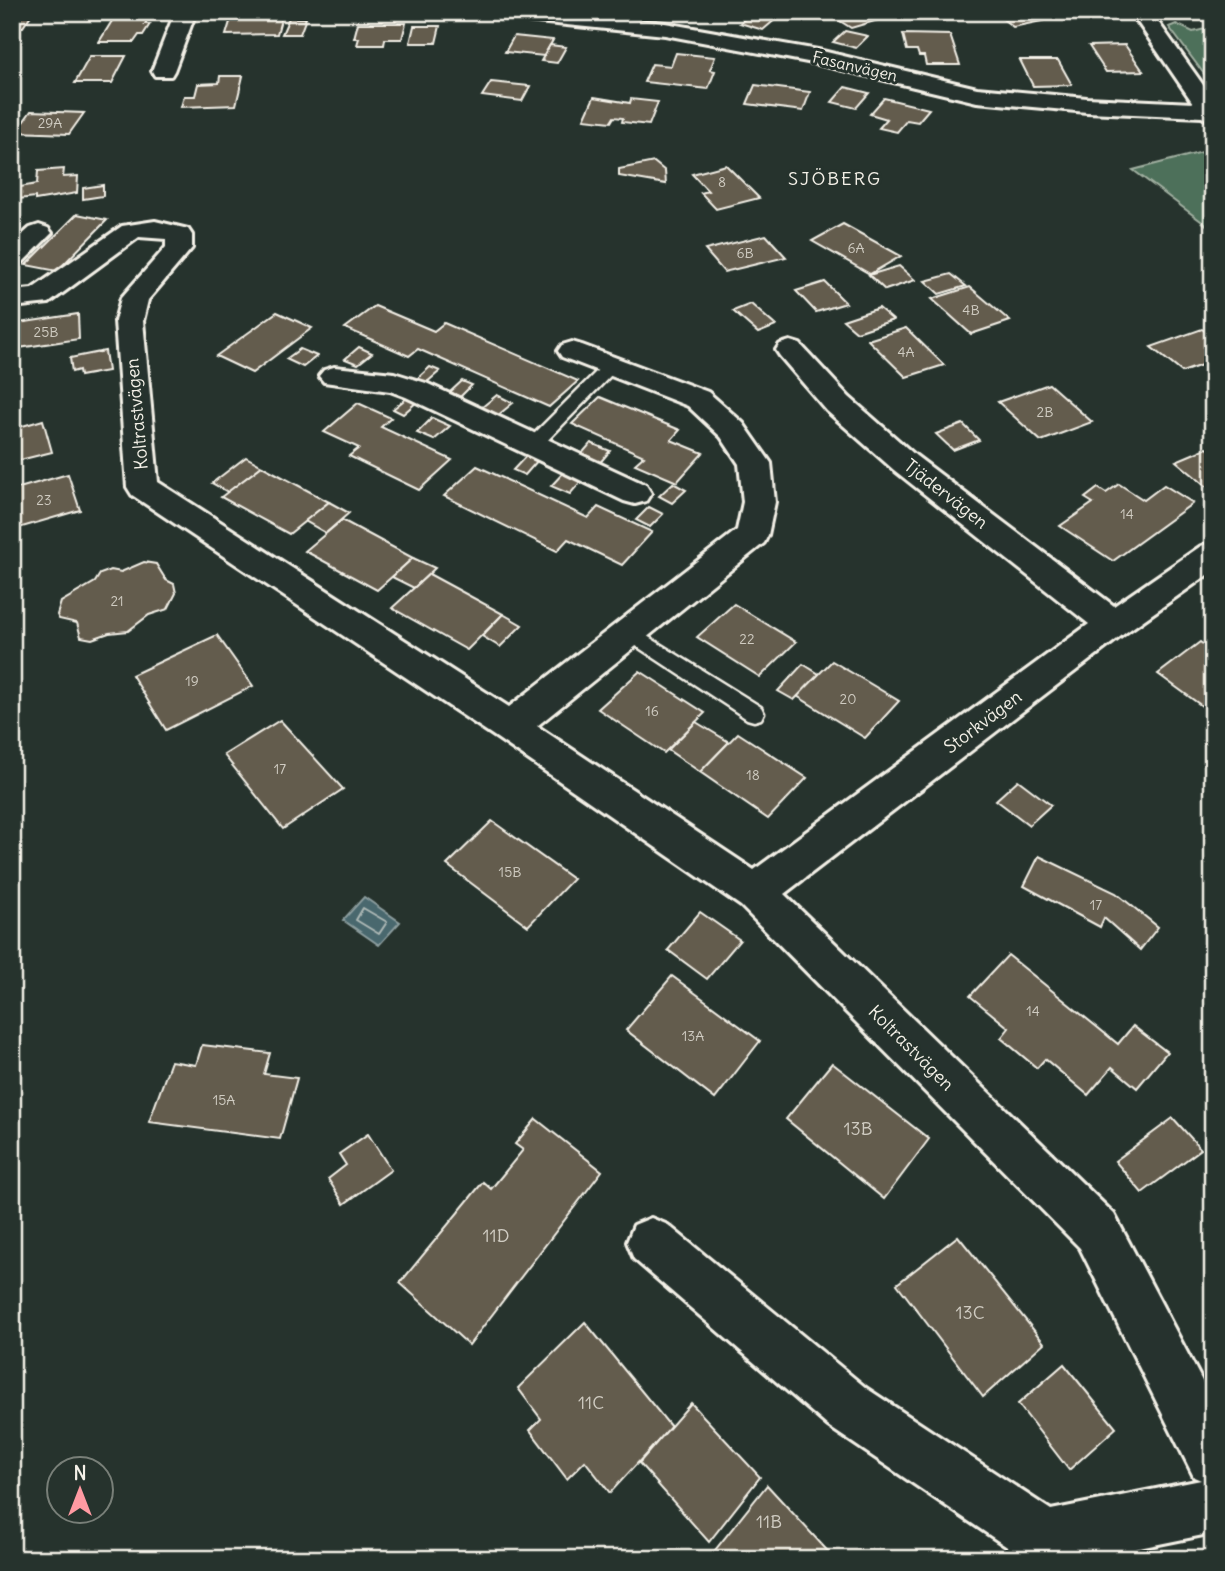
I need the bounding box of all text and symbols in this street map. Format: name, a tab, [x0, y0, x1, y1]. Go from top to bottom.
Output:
street label: Fasanvägen	[811, 47, 899, 85]
house number: 29A	[38, 114, 62, 132]
district label: SJÖBERG	[788, 167, 882, 190]
house number: 8	[718, 173, 726, 191]
house number: 6A	[847, 239, 865, 257]
house number: 6B	[736, 244, 754, 262]
house number: 4B	[962, 301, 980, 319]
house number: 25B	[34, 323, 58, 341]
house number: 4A	[897, 343, 915, 361]
street label: Koltrastvägen	[120, 357, 153, 471]
house number: 2B	[1037, 403, 1053, 421]
street label: Tjädervägen	[900, 454, 993, 534]
house number: 23	[36, 491, 52, 509]
house number: 14	[1120, 505, 1134, 523]
house number: 21	[110, 592, 124, 610]
house number: 22	[739, 630, 755, 648]
house number: 19	[185, 672, 199, 690]
street label: Storkvägen	[939, 685, 1026, 758]
house number: 20	[840, 690, 856, 708]
house number: 16	[645, 702, 659, 720]
house number: 17	[274, 760, 286, 778]
house number: 18	[746, 766, 760, 784]
house number: 15B	[499, 863, 521, 881]
house number: 17	[1090, 896, 1102, 914]
street label: Koltrastvägen	[864, 1000, 959, 1095]
house number: 14	[1026, 1002, 1040, 1020]
house number: 13A	[682, 1027, 704, 1045]
house number: 15A	[213, 1091, 235, 1109]
house number: 13B	[843, 1117, 873, 1140]
house number: 11D	[482, 1224, 510, 1247]
house number: 13C	[955, 1301, 985, 1324]
house number: 11C	[578, 1391, 604, 1414]
north arrow	[46, 1456, 116, 1526]
text: N	[73, 1461, 87, 1485]
house number: 11B	[756, 1510, 782, 1533]

